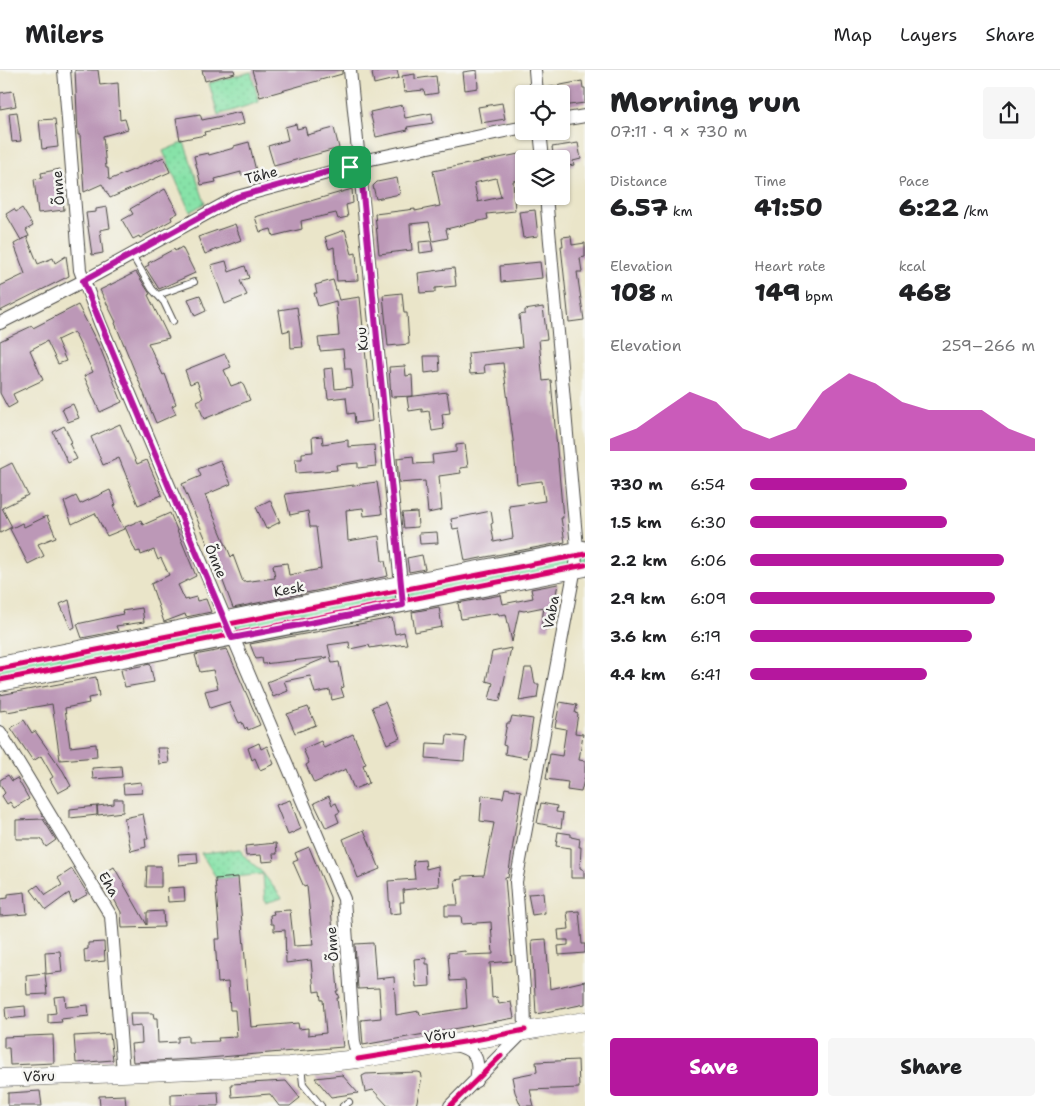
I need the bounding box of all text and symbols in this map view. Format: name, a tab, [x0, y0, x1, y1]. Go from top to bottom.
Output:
text: Milers	[25, 19, 104, 51]
text: Map	[834, 23, 872, 47]
text: Layers	[900, 23, 957, 47]
text: Share	[985, 23, 1035, 47]
text: Morning run	[610, 83, 800, 121]
map controls	[515, 85, 570, 205]
button: locate	[515, 85, 570, 140]
button: share	[983, 87, 1035, 139]
text: 07:11 · 9 × 730 m	[610, 121, 747, 142]
pin	[329, 146, 371, 188]
button: layers	[515, 150, 570, 205]
icon: arrive	[336, 153, 364, 181]
street label: Tähe	[243, 162, 279, 188]
street label: Õnne	[47, 170, 68, 206]
text: Distance	[610, 172, 667, 190]
text: Time	[754, 172, 786, 190]
text: Pace	[899, 172, 929, 190]
text: 6.57	[610, 190, 668, 224]
text: 41:50	[754, 190, 823, 224]
text: 6:22	[899, 190, 959, 224]
text: km	[668, 202, 693, 220]
text: /km	[959, 202, 989, 220]
text: Elevation	[610, 257, 673, 275]
text: Heart rate	[754, 257, 826, 275]
text: kcal	[899, 257, 926, 275]
text: 108	[610, 275, 656, 309]
text: 149	[754, 275, 800, 309]
text: 468	[899, 275, 951, 309]
text: m	[656, 287, 673, 305]
text: bpm	[800, 287, 833, 305]
street label: Kuu	[352, 326, 372, 352]
text: Elevation	[610, 335, 682, 356]
text: 259–266 m	[941, 335, 1035, 356]
text: 730 m	[610, 474, 663, 495]
text: 6:54	[690, 474, 725, 495]
text: 1.5 km	[610, 512, 662, 533]
text: 6:30	[690, 512, 726, 533]
street label: Õnne	[201, 541, 232, 581]
text: 2.2 km	[610, 550, 667, 571]
text: 6:06	[690, 550, 727, 571]
street label: Kesk	[272, 577, 306, 601]
text: 2.9 km	[610, 588, 665, 609]
text: 6:09	[690, 588, 726, 609]
street label: Vaba	[539, 593, 563, 630]
text: 3.6 km	[610, 626, 667, 647]
text: 6:19	[690, 626, 721, 647]
text: 4.4 km	[610, 664, 666, 685]
text: 6:41	[690, 664, 721, 685]
street label: Eha	[95, 868, 124, 900]
street label: Õnne	[321, 926, 342, 962]
street label: Võru	[423, 1024, 457, 1046]
button: Save	[610, 1038, 818, 1096]
button: Share	[828, 1038, 1035, 1096]
street label: Võru	[23, 1066, 55, 1086]

